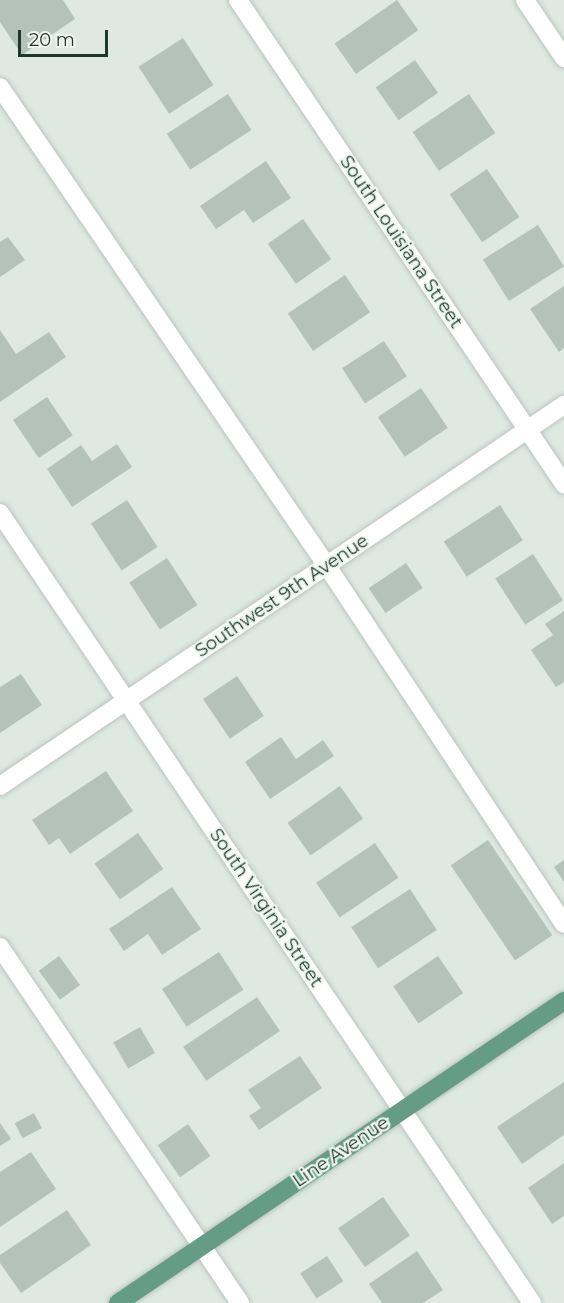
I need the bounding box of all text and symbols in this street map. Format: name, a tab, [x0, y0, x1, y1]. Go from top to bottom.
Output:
scale bar	[21, 18, 111, 56]
text: 20 m	[29, 29, 75, 51]
street label: South Louisiana Street	[335, 152, 467, 332]
street label: Southwest 9th Avenue	[191, 530, 373, 662]
street label: South Virginia Street	[205, 825, 327, 991]
street label: Line Avenue	[289, 1112, 393, 1192]

